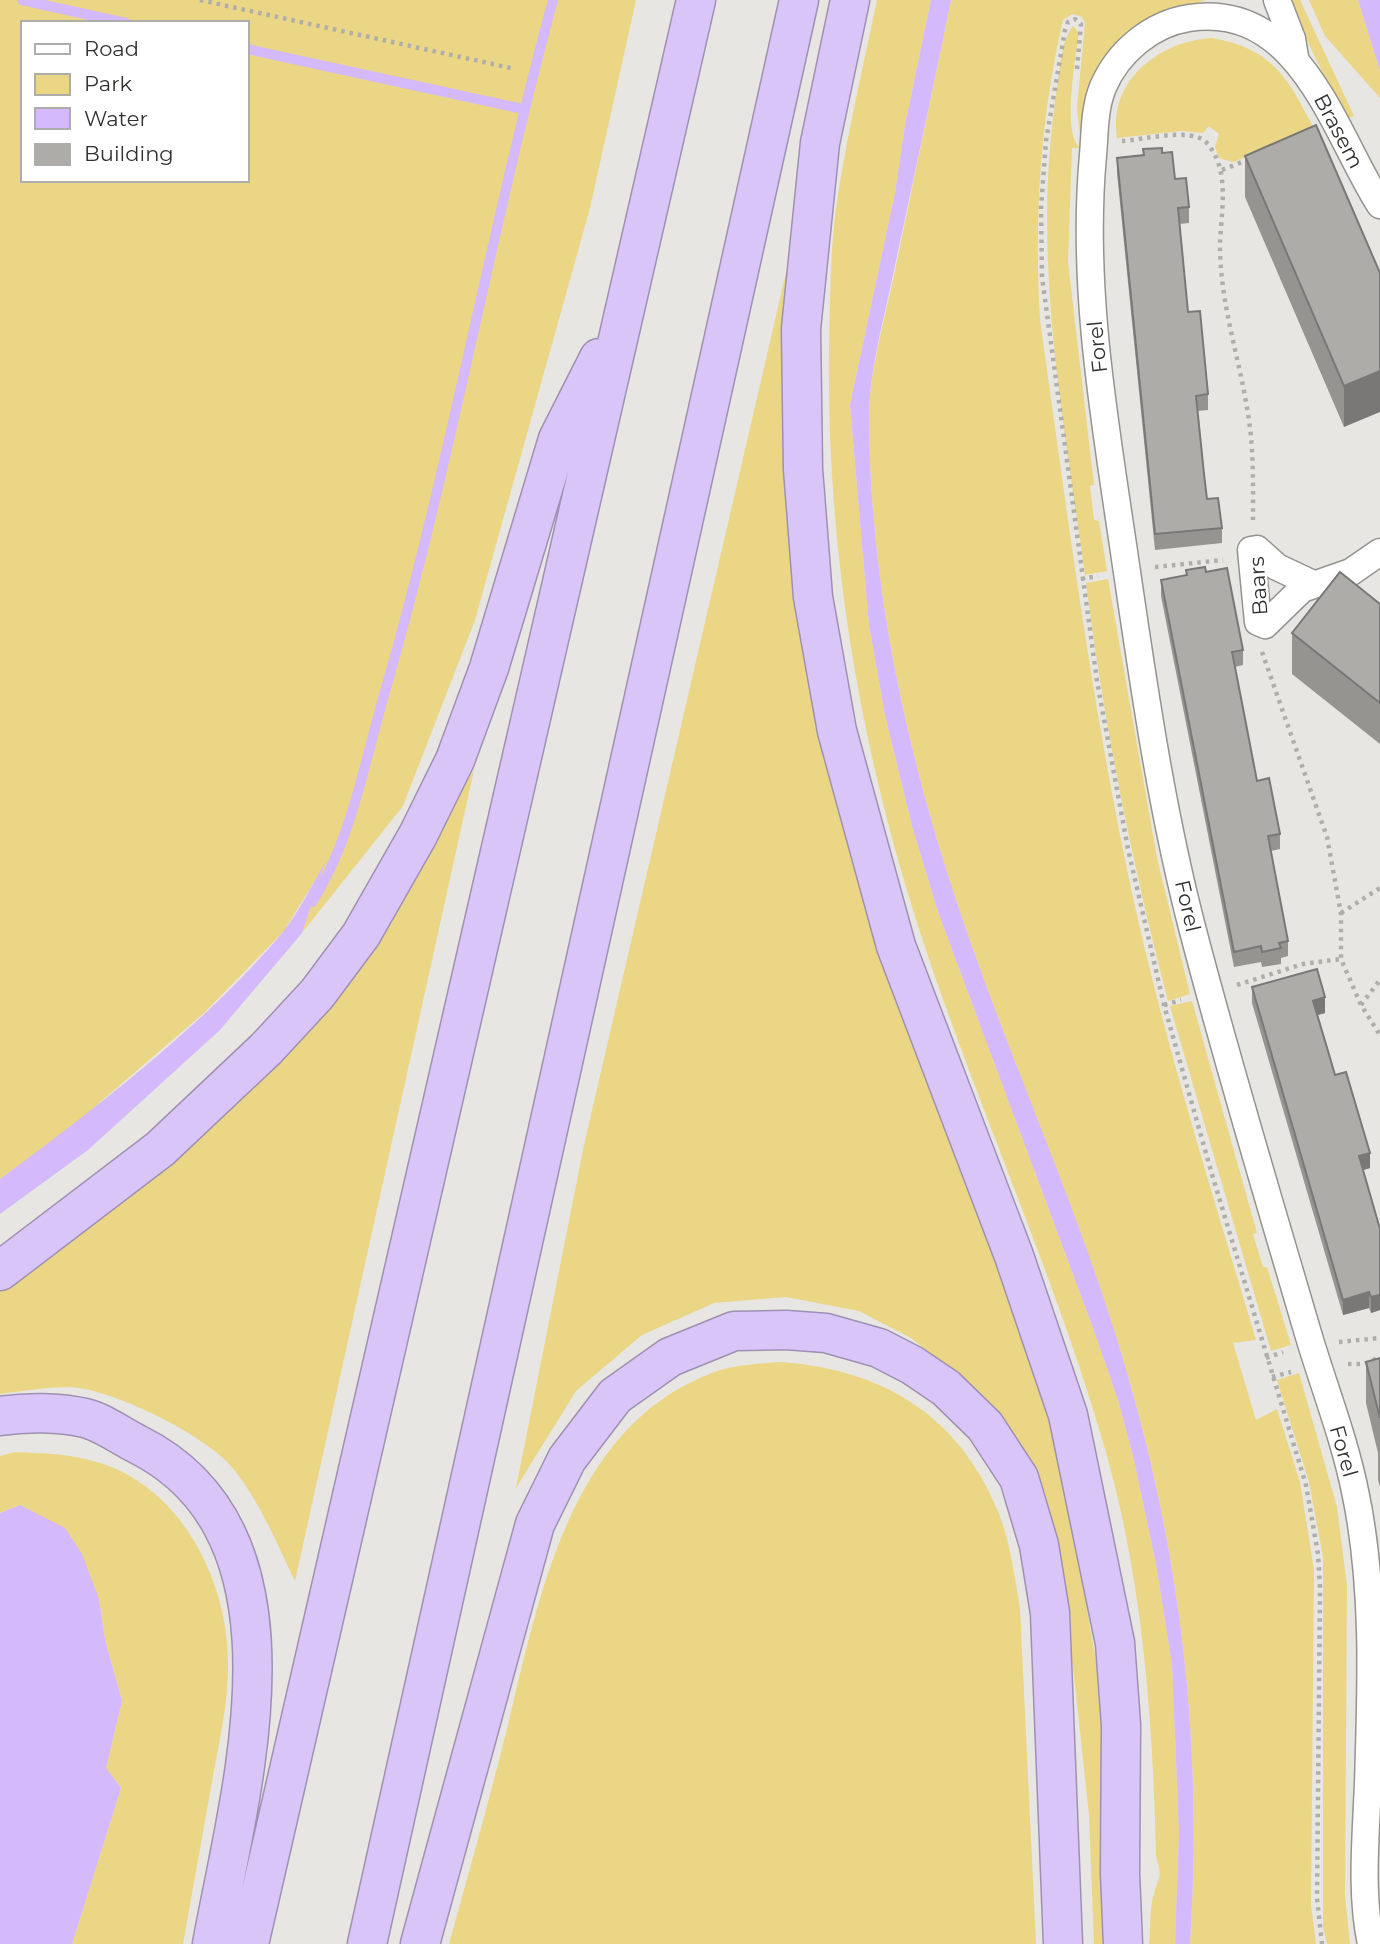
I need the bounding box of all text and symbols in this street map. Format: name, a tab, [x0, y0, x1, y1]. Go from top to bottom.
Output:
legend	[21, 21, 248, 182]
text: Road	[84, 36, 139, 61]
text: Park	[84, 71, 132, 96]
street label: Brasem	[1309, 89, 1369, 173]
text: Water	[84, 106, 148, 131]
text: Building	[84, 141, 174, 166]
street label: Forel	[1082, 320, 1112, 374]
street label: Baars	[1243, 556, 1273, 616]
street label: Forel	[1170, 878, 1206, 934]
street label: Forel	[1325, 1422, 1363, 1480]

